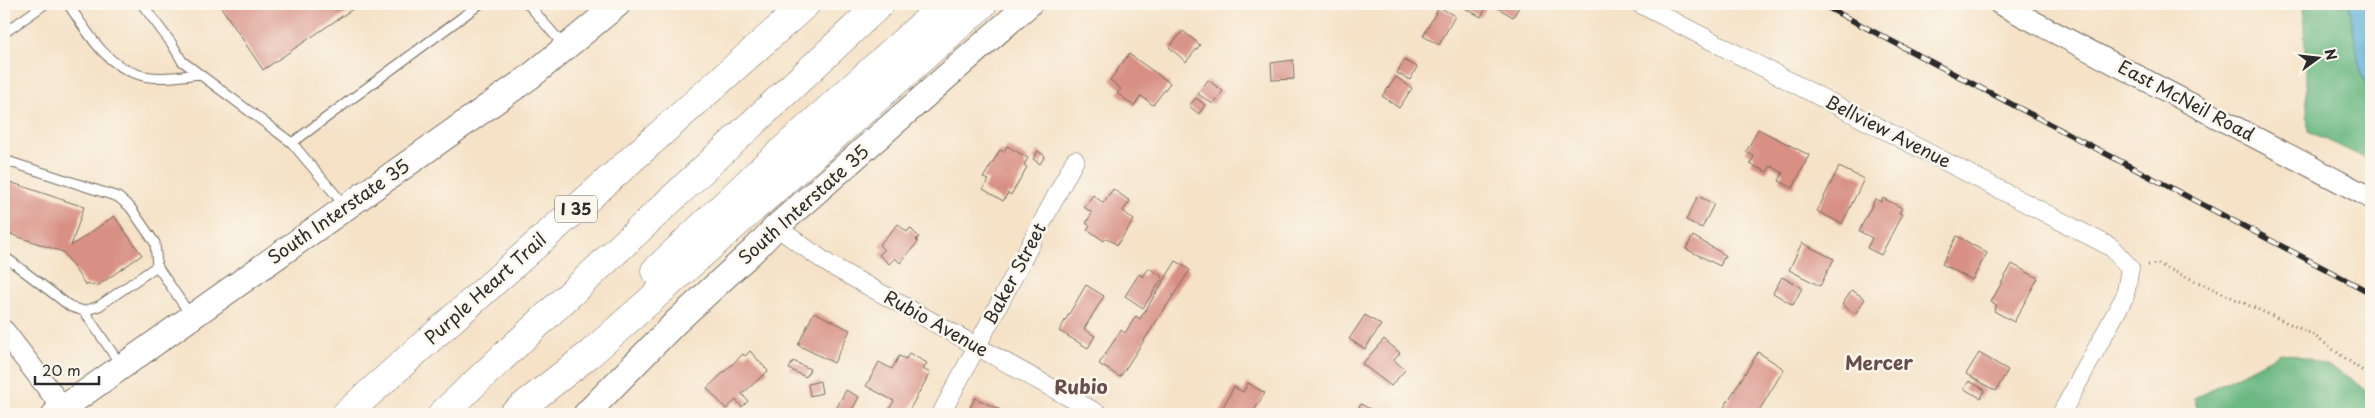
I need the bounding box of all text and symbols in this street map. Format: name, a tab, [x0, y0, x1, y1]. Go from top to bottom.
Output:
north arrow	[2292, 32, 2342, 82]
text: N	[2319, 46, 2343, 63]
street label: East McNeil Road	[2114, 52, 2260, 147]
street label: Bellview Avenue	[1821, 87, 1956, 174]
street label: South Interstate 35	[732, 138, 874, 270]
street label: South Interstate 35	[262, 152, 415, 270]
road number: I 35	[555, 195, 597, 222]
street label: Baker Street	[975, 218, 1052, 329]
street label: Purple Heart Trail	[418, 226, 552, 350]
street label: Rubio Avenue	[880, 283, 994, 363]
district label: Mercer	[1845, 348, 1913, 376]
scale bar	[35, 353, 99, 385]
text: 20 m	[42, 358, 81, 381]
district label: Rubio	[1054, 372, 1108, 400]

